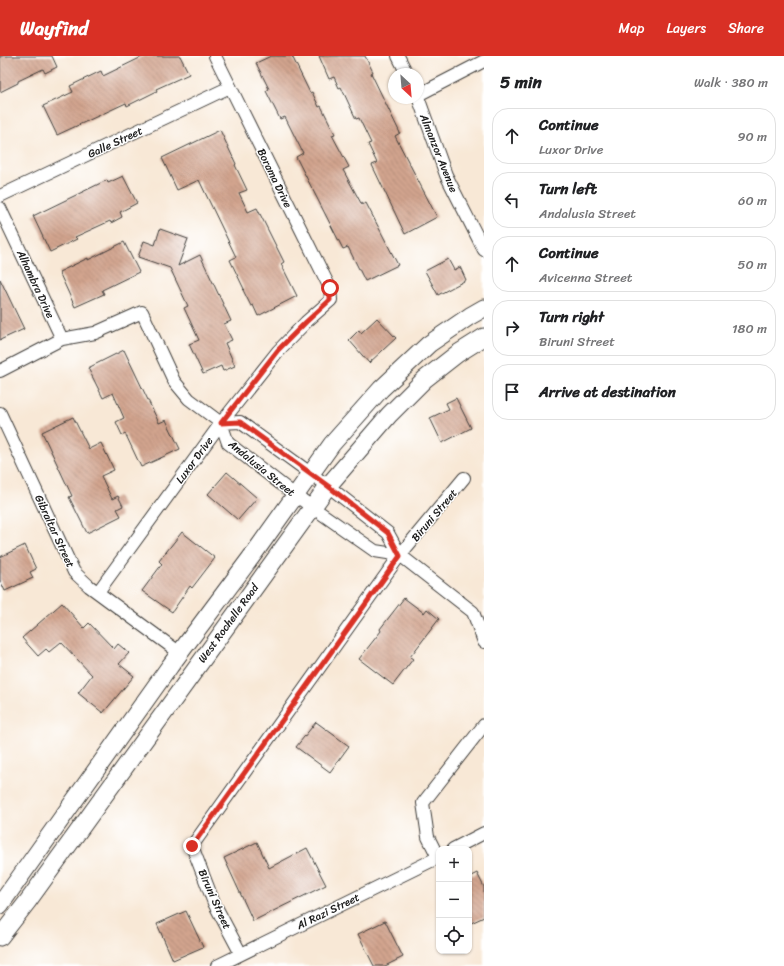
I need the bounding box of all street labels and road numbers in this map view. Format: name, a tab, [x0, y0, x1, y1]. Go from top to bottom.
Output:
street label: Almanzor Avenue	[414, 110, 463, 196]
street label: Galle Street	[85, 121, 146, 163]
street label: Borama Drive	[252, 145, 297, 212]
street label: Alhambra Drive	[11, 246, 60, 322]
street label: Luxor Drive	[171, 432, 218, 488]
street label: Andalusia Street	[223, 435, 300, 502]
street label: Biruni Street	[406, 484, 462, 546]
street label: Gibraltar Street	[29, 492, 80, 571]
street label: West Rochelle Road	[193, 579, 264, 667]
street label: Biruni Street	[193, 866, 236, 933]
street label: Al Razi Street	[293, 888, 363, 935]

